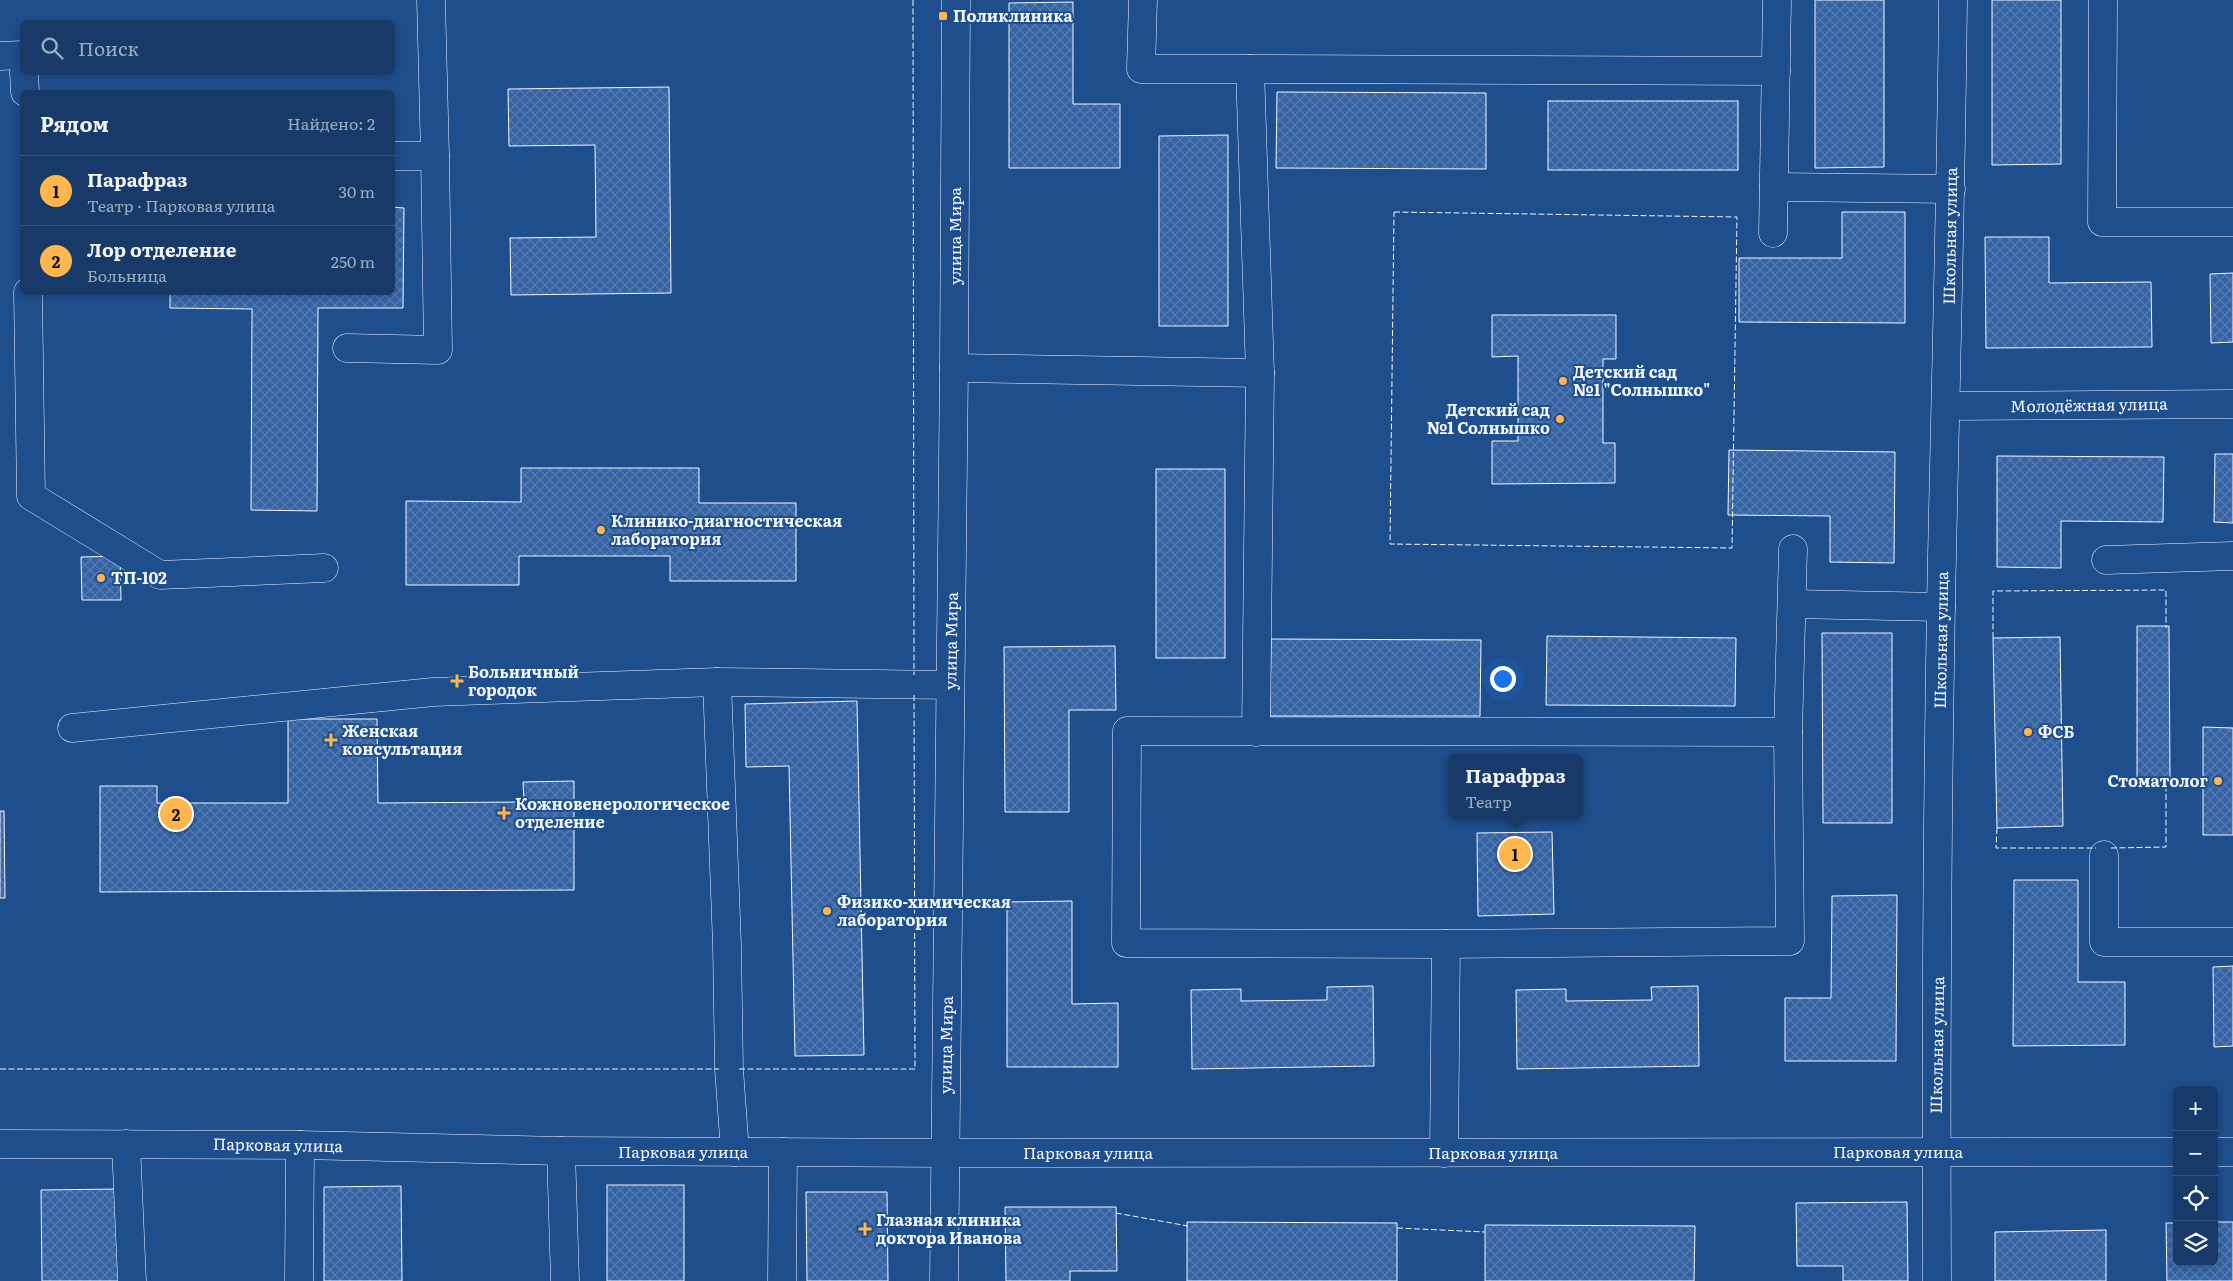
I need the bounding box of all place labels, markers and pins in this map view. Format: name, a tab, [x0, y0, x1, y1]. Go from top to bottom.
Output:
place label: Поликлиника	[953, 3, 1074, 27]
marker: Поликлиника	[937, 10, 949, 22]
place label: Детский сад №1 "Солнышко"	[1573, 359, 1710, 401]
marker: Детский сад №1 "Солнышко"	[1557, 375, 1569, 387]
place label: Детский сад №1 Солнышко	[1427, 397, 1550, 439]
marker: Детский сад №1 Солнышко	[1554, 413, 1566, 425]
place label: Клинико-диагностическая лаборатория	[611, 508, 842, 550]
marker: Клинико-диагностическая лаборатория	[595, 524, 607, 536]
place label: ТП-102	[111, 565, 167, 589]
marker: ТП-102	[95, 572, 107, 584]
place label: Больничный городок	[468, 659, 579, 701]
marker: Больничный городок	[450, 674, 464, 688]
place label: Женская консультация	[342, 718, 462, 760]
place label: ФСБ	[2038, 719, 2074, 743]
marker: ФСБ	[2022, 726, 2034, 738]
marker: Женская консультация	[324, 733, 338, 747]
place label: Стоматолог	[2107, 768, 2209, 792]
marker: Стоматолог	[2212, 775, 2224, 787]
place label: Кожновенерологическое отделение	[515, 791, 730, 833]
pin: 2	[160, 795, 192, 833]
marker: Кожновенерологическое отделение	[497, 806, 511, 820]
pin: 1	[1499, 835, 1531, 873]
place label: Физико-химическая лаборатория	[837, 889, 1011, 931]
marker: Физико-химическая лаборатория	[821, 905, 833, 917]
place label: Глазная клиника доктора Иванова	[876, 1207, 1022, 1249]
marker: Глазная клиника доктора Иванова	[858, 1222, 872, 1236]

